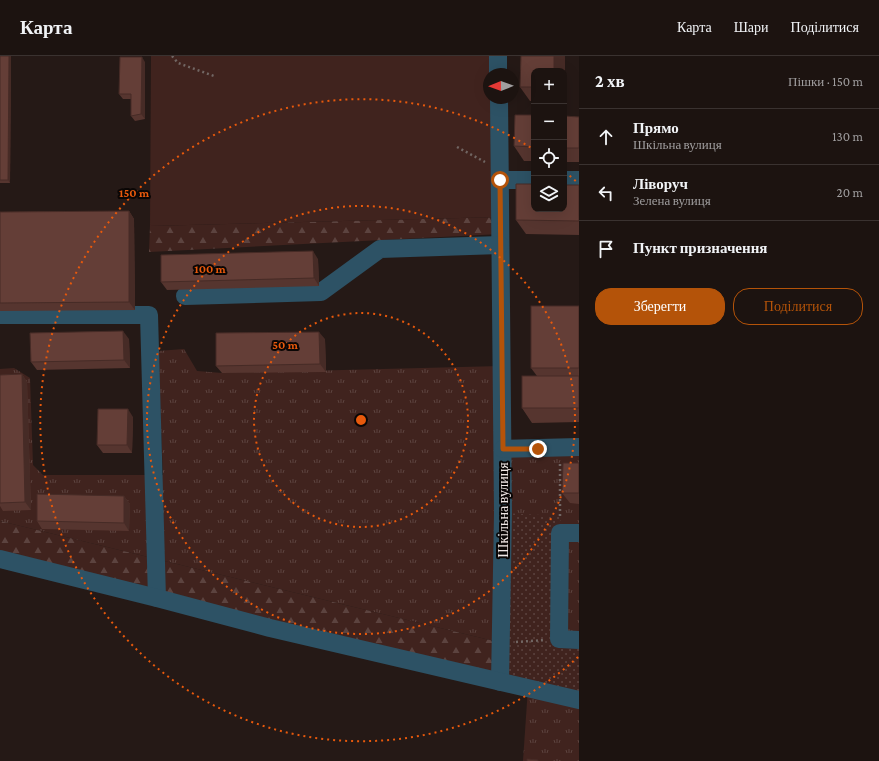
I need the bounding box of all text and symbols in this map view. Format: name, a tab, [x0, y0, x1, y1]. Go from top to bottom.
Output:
text: Карта	[20, 17, 72, 38]
text: Карта	[677, 19, 712, 35]
text: Шари	[734, 19, 769, 35]
text: Поділитися	[791, 19, 859, 35]
north arrow	[483, 68, 519, 104]
map controls	[531, 68, 567, 212]
button: +	[531, 68, 567, 104]
text: 2 хв	[595, 72, 625, 91]
text: Пішки · 150 m	[788, 74, 863, 89]
button: −	[531, 104, 567, 140]
text: Прямо	[633, 120, 679, 136]
icon: ahead	[595, 126, 617, 148]
text: 130 m	[832, 129, 863, 144]
text: Шкільна вулиця	[633, 137, 722, 152]
button: locate	[531, 140, 567, 176]
route start	[491, 171, 509, 189]
button: layers	[531, 176, 567, 212]
text: Ліворуч	[633, 176, 688, 192]
icon: left	[595, 182, 617, 204]
text: 20 m	[837, 185, 863, 200]
text: 150 m	[119, 186, 150, 200]
text: Зелена вулиця	[633, 193, 711, 208]
icon: arrive	[595, 238, 617, 260]
text: Пункт призначення	[633, 240, 767, 256]
text: 100 m	[194, 262, 227, 276]
button: Зберегти	[595, 288, 725, 325]
button: Поділитися	[733, 288, 863, 325]
text: 50 m	[272, 338, 299, 352]
centre of rings	[354, 413, 368, 427]
route end	[529, 440, 547, 458]
street label: Шкільна вулиця	[495, 462, 511, 558]

